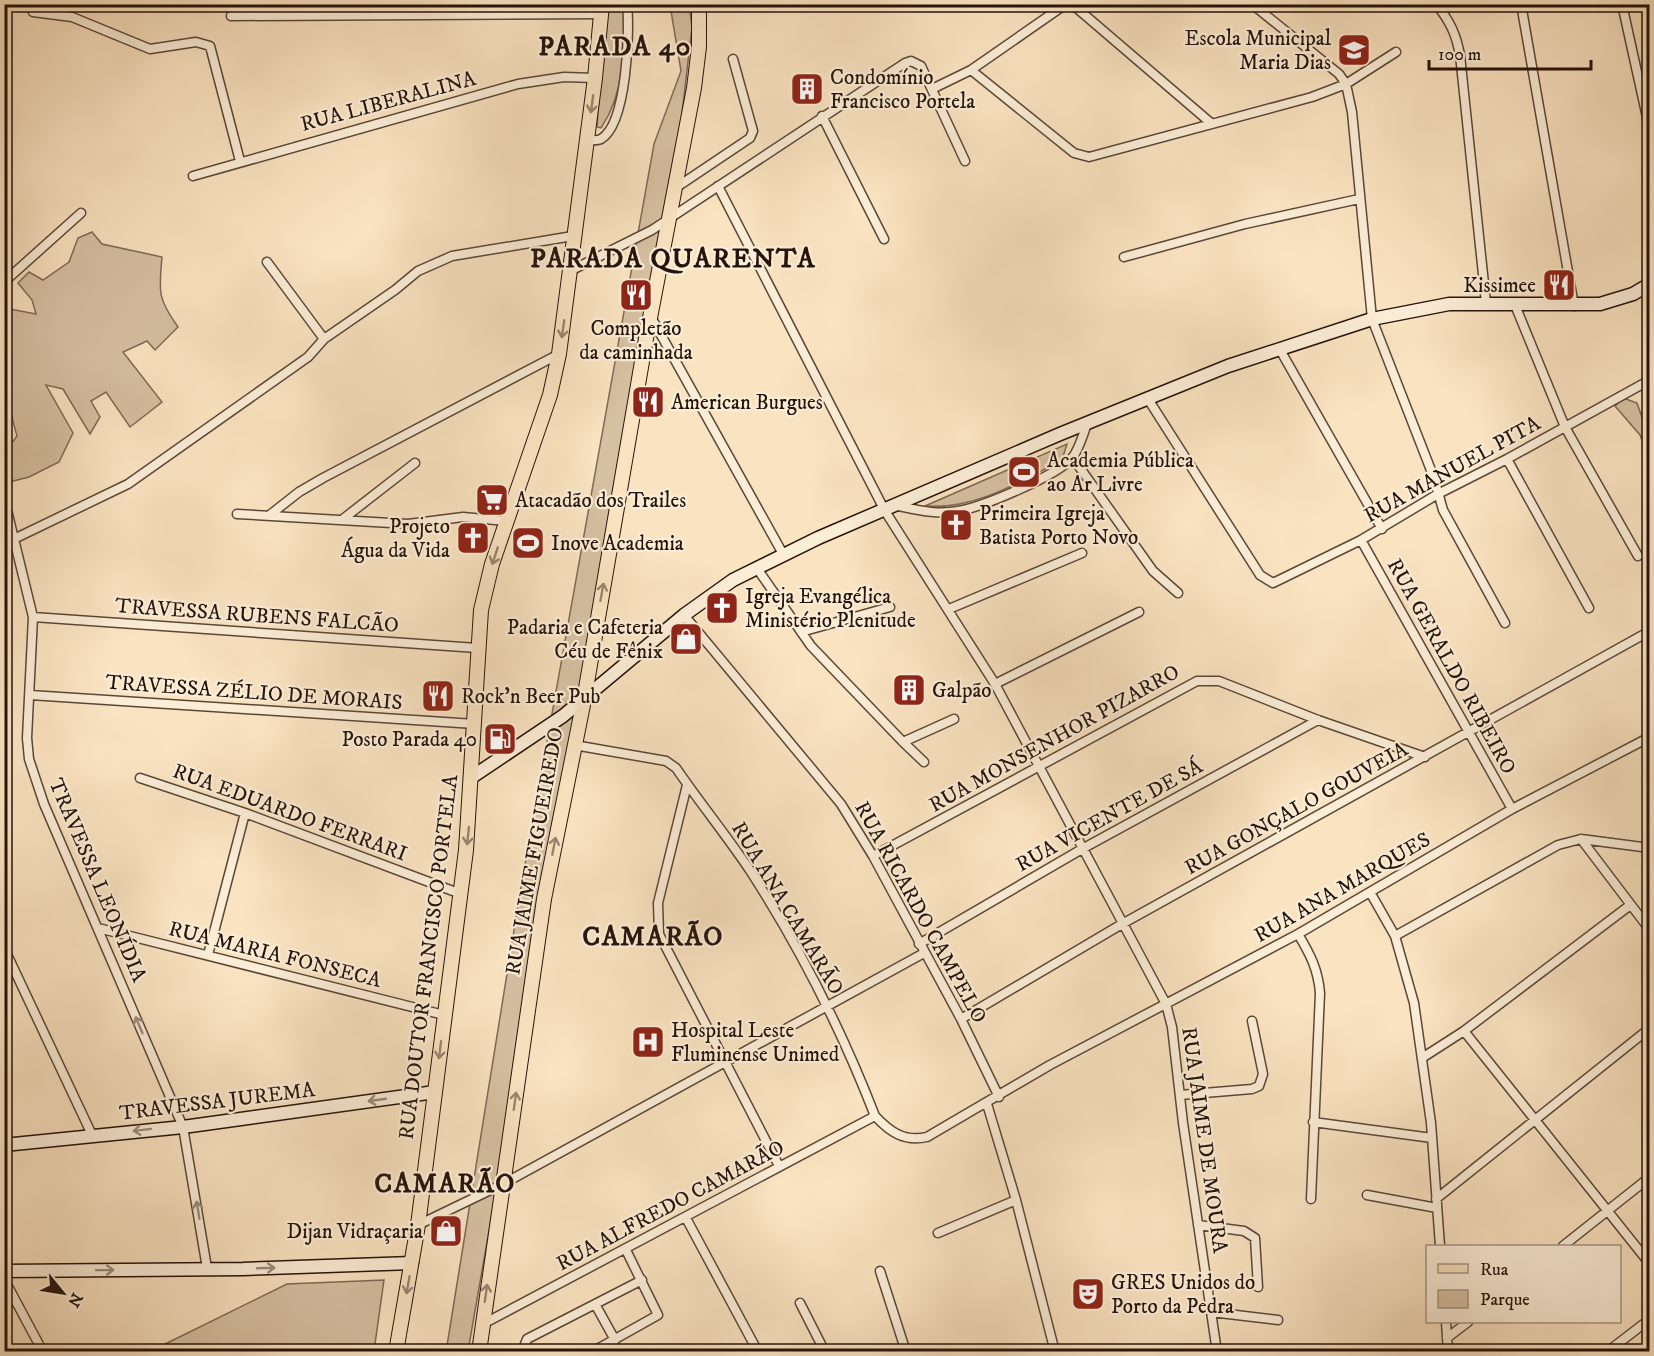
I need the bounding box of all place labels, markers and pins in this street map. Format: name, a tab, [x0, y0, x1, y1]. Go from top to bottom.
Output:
place label: Escola Municipal Maria Dias	[1185, 26, 1332, 76]
school or university icon: Escola Municipal Maria Dias	[1336, 32, 1372, 68]
place label: Condomínio Francisco Portela	[830, 65, 975, 115]
building icon: Condomínio Francisco Portela	[789, 71, 825, 107]
restaurant icon: Kissimee	[1541, 267, 1577, 303]
place label: Kissimee	[1463, 273, 1536, 299]
restaurant icon: Completão da caminhada	[618, 277, 654, 313]
place label: Completão da caminhada	[579, 316, 693, 366]
restaurant icon: American Burgues	[630, 384, 666, 420]
place label: American Burgues	[671, 390, 823, 416]
place label: Academia Pública ao Ar Livre	[1047, 448, 1194, 498]
sports icon: Academia Pública ao Ar Livre	[1006, 454, 1042, 490]
supermarket icon: Atacadão dos Trailes	[474, 482, 510, 518]
place label: Atacadão dos Trailes	[515, 488, 686, 514]
place label: Primeira Igreja Batista Porto Novo	[979, 501, 1138, 551]
church icon: Primeira Igreja Batista Porto Novo	[938, 507, 974, 543]
place label: Projeto Água da Vida	[341, 514, 450, 564]
church icon: Projeto Água da Vida	[455, 520, 491, 556]
sports icon: Inove Academia	[510, 525, 546, 561]
place label: Inove Academia	[551, 531, 684, 557]
place label: Igreja Evangélica Ministério Plenitude	[745, 584, 916, 634]
church icon: Igreja Evangélica Ministério Plenitude	[704, 590, 740, 626]
place label: Padaria e Cafeteria Céu de Fênix	[507, 615, 663, 665]
shop icon: Padaria e Cafeteria Céu de Fênix	[668, 621, 704, 657]
building icon: Galpão	[891, 672, 927, 708]
restaurant icon: Rock'n Beer Pub	[420, 678, 456, 714]
place label: Galpão	[932, 678, 992, 704]
place label: Rock'n Beer Pub	[461, 684, 600, 710]
fuel station icon: Posto Parada 40	[482, 721, 518, 757]
place label: Posto Parada 40	[341, 727, 477, 753]
place label: Hospital Leste Fluminense Unimed	[671, 1018, 840, 1068]
hospital icon: Hospital Leste Fluminense Unimed	[630, 1024, 666, 1060]
shop icon: Dijan Vidraçaria	[428, 1213, 464, 1249]
place label: Dijan Vidraçaria	[287, 1219, 423, 1245]
place label: GRES Unidos do Porto da Pedra	[1111, 1270, 1255, 1320]
theatre icon: GRES Unidos do Porto da Pedra	[1070, 1276, 1106, 1312]

